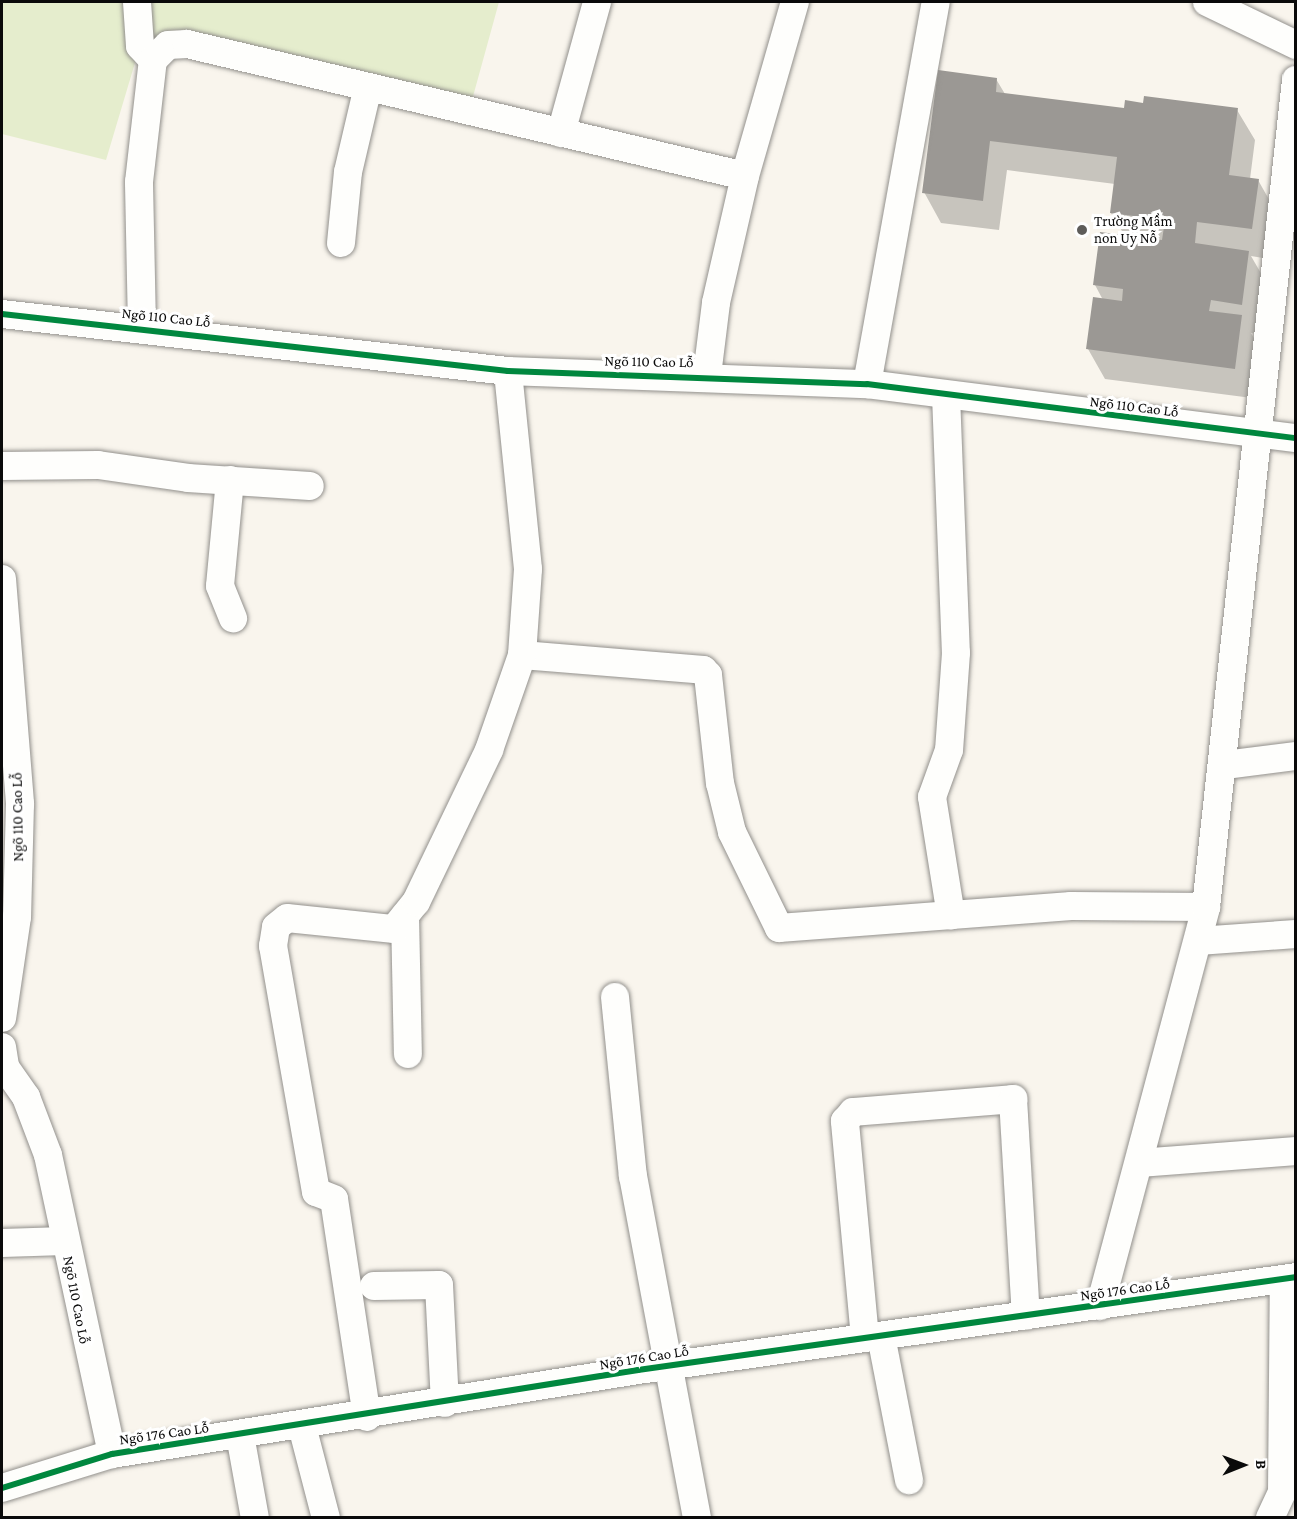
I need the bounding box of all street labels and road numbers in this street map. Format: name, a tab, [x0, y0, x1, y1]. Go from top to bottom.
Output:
street label: Ngõ 110 Cao Lỗ	[121, 304, 211, 332]
street label: Ngõ 110 Cao Lỗ	[604, 352, 694, 372]
street label: Ngõ 110 Cao Lỗ	[1089, 393, 1179, 421]
street label: Ngõ 110 Cao Lỗ	[8, 772, 28, 862]
street label: Ngõ 110 Cao Lỗ	[59, 1254, 93, 1346]
street label: Ngõ 176 Cao Lỗ	[1079, 1275, 1171, 1305]
street label: Ngõ 176 Cao Lỗ	[598, 1342, 690, 1374]
street label: Ngõ 176 Cao Lỗ	[118, 1419, 210, 1449]

